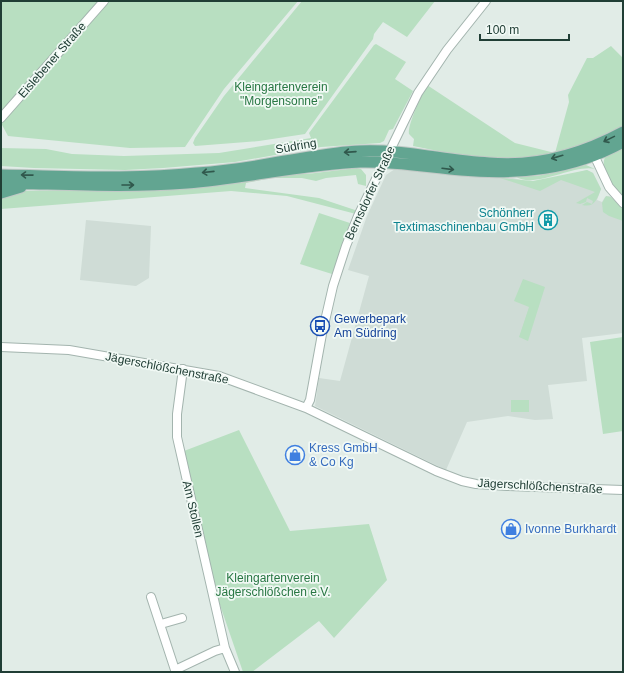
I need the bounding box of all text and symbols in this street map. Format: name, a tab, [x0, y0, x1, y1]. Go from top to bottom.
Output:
scale bar	[480, 16, 569, 42]
street label: Eislebener Straße	[15, 19, 89, 101]
text: 100 m	[486, 23, 519, 37]
park label: Kleingartenverein "Morgensonne"	[234, 80, 328, 108]
street label: Südring	[274, 136, 318, 156]
one-way arrow	[603, 136, 615, 143]
street label: Bernsdorfer Straße	[342, 144, 398, 242]
one-way arrow	[344, 148, 357, 155]
one-way arrow	[551, 154, 564, 162]
one-way arrow	[441, 165, 454, 172]
one-way arrow	[202, 169, 215, 176]
one-way arrow	[21, 171, 34, 179]
one-way arrow	[121, 181, 134, 189]
place label: Schönherr Textimaschinenbau GmbH	[393, 206, 534, 234]
building icon: Schönherr Textimaschinenbau GmbH	[537, 209, 559, 231]
place label: Gewerbepark Am Südring	[334, 312, 407, 340]
bus stop icon: Gewerbepark Am Südring	[309, 315, 331, 337]
street label: Jägerschlößchenstraße	[104, 349, 230, 387]
place label: Kress GmbH & Co Kg	[309, 441, 378, 469]
shop icon: Kress GmbH & Co Kg	[284, 444, 306, 466]
street label: Jägerschlößchenstraße	[477, 476, 603, 496]
street label: Am Stollen	[180, 479, 206, 539]
shop icon: Ivonne Burkhardt	[500, 518, 522, 540]
place label: Ivonne Burkhardt	[525, 522, 617, 536]
park label: Kleingartenverein Jägerschlößchen e.V.	[216, 571, 330, 599]

